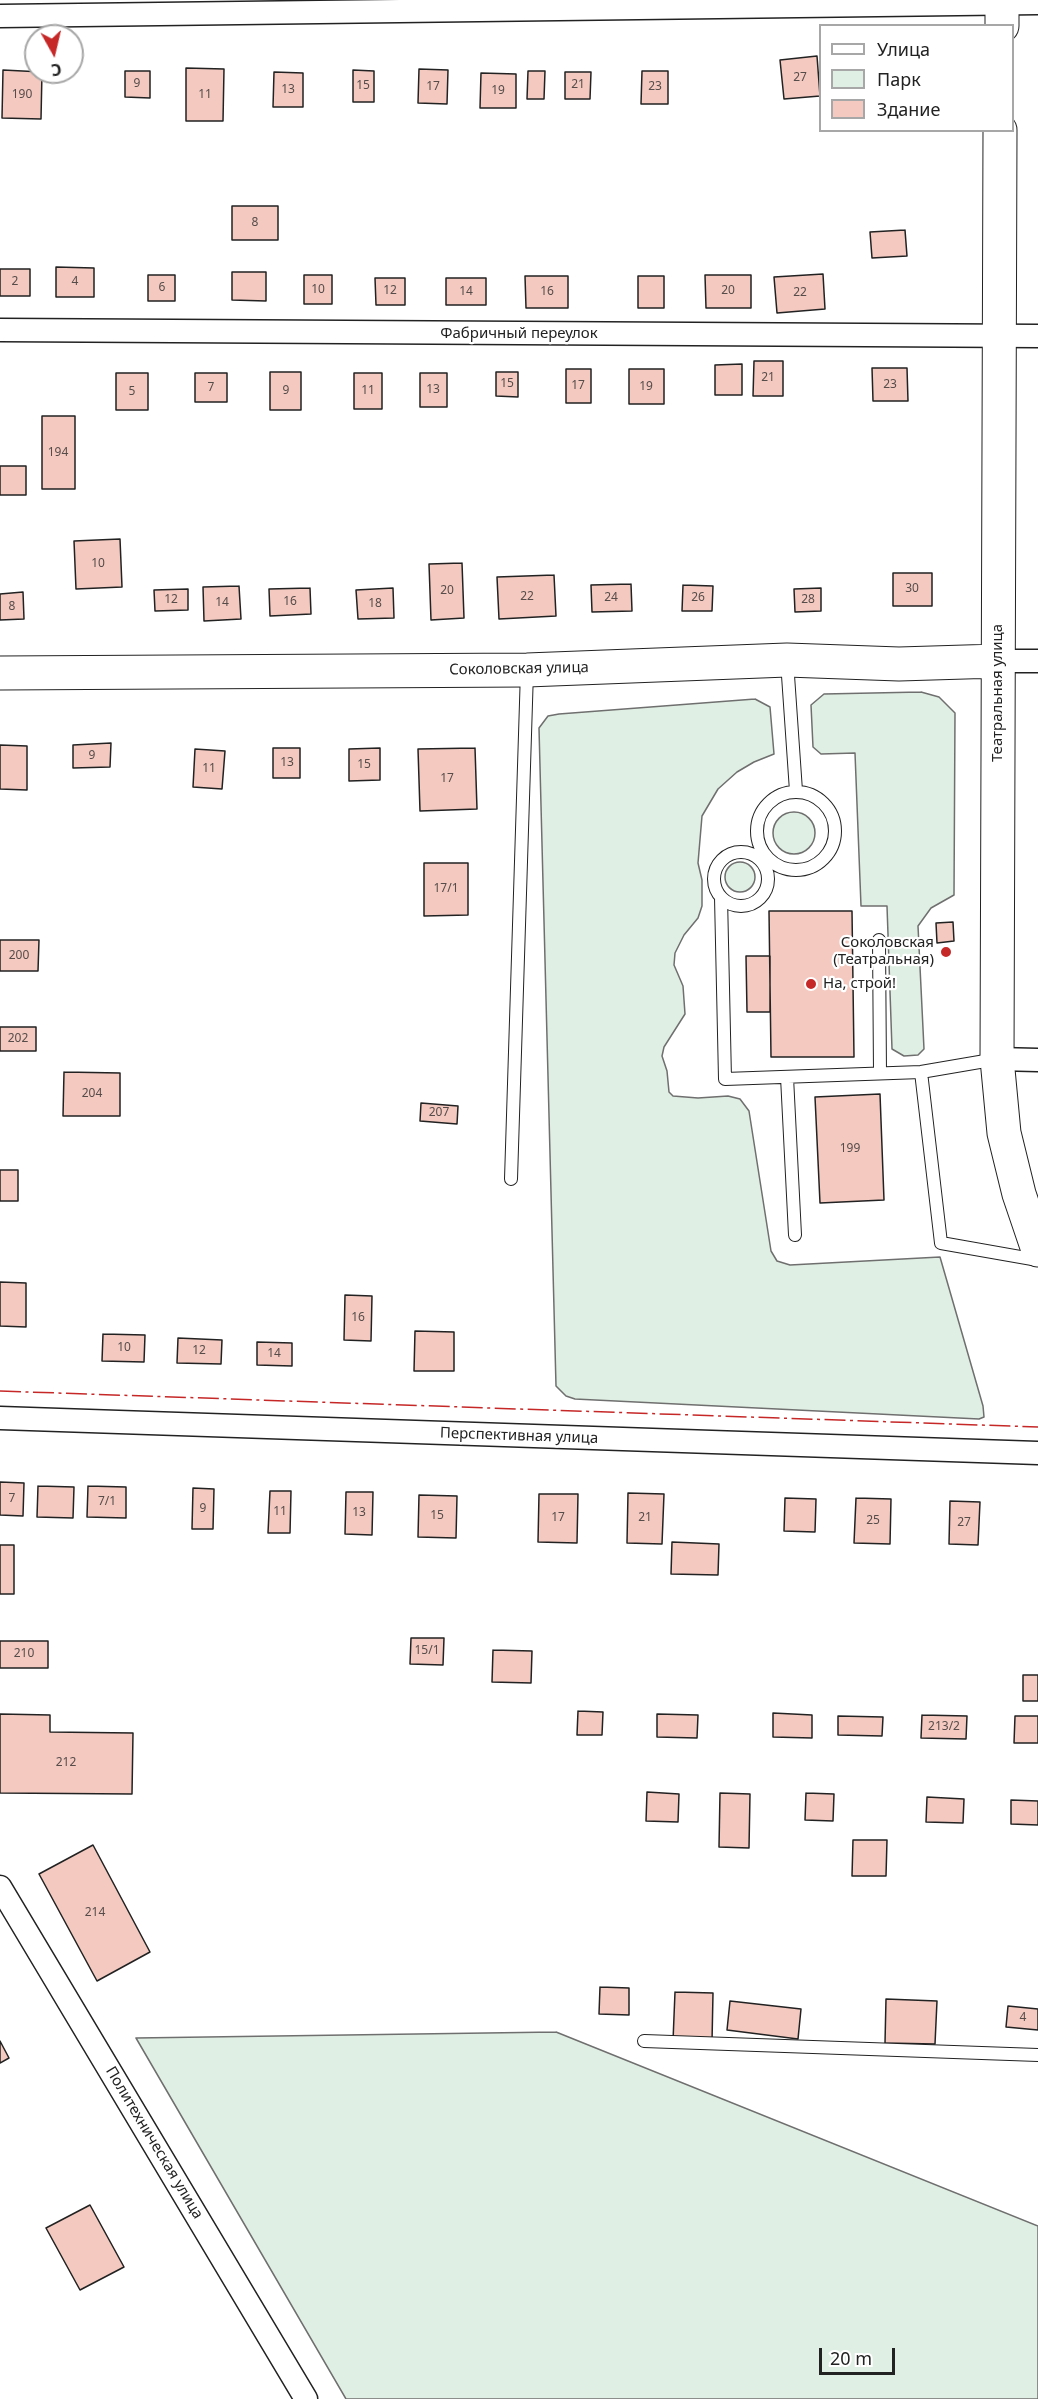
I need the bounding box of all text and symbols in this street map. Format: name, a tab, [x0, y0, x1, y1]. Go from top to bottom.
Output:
north arrow	[24, 24, 84, 84]
legend	[819, 24, 1014, 132]
text: Улица	[877, 37, 930, 61]
text: С	[50, 58, 63, 81]
text: Парк	[877, 67, 921, 91]
house number: 27	[793, 71, 807, 85]
house number: 9	[134, 77, 140, 91]
house number: 21	[571, 78, 585, 92]
house number: 15	[356, 79, 370, 93]
house number: 17	[426, 80, 440, 94]
house number: 23	[648, 80, 662, 94]
house number: 13	[281, 83, 295, 97]
house number: 19	[491, 84, 505, 98]
house number: 190	[12, 88, 32, 102]
house number: 11	[198, 88, 212, 102]
text: Здание	[877, 97, 940, 121]
house number: 8	[252, 216, 258, 230]
house number: 2	[12, 275, 18, 289]
house number: 4	[72, 275, 78, 289]
house number: 6	[159, 281, 165, 295]
house number: 10	[311, 283, 325, 297]
house number: 12	[383, 284, 397, 298]
house number: 20	[721, 284, 735, 298]
house number: 14	[459, 285, 473, 299]
house number: 16	[540, 285, 554, 299]
house number: 22	[793, 286, 807, 300]
street label: Фабричный переулок	[440, 325, 598, 343]
house number: 21	[761, 371, 775, 385]
house number: 15	[500, 377, 514, 391]
house number: 23	[883, 378, 897, 392]
house number: 17	[571, 379, 585, 393]
house number: 19	[639, 380, 653, 394]
house number: 7	[208, 381, 214, 395]
house number: 13	[426, 383, 440, 397]
house number: 9	[283, 384, 289, 398]
house number: 11	[361, 384, 375, 398]
house number: 5	[129, 385, 135, 399]
house number: 194	[48, 446, 68, 460]
house number: 10	[91, 557, 105, 571]
house number: 30	[905, 582, 919, 596]
house number: 20	[440, 584, 454, 598]
house number: 22	[520, 590, 534, 604]
house number: 24	[604, 591, 618, 605]
house number: 26	[691, 591, 705, 605]
house number: 12	[164, 593, 178, 607]
house number: 28	[801, 593, 815, 607]
house number: 16	[283, 595, 297, 609]
house number: 14	[215, 596, 229, 610]
house number: 18	[368, 597, 382, 611]
house number: 8	[9, 600, 15, 614]
street label: Театральная улица	[989, 624, 1007, 762]
street label: Соколовская улица	[449, 659, 589, 679]
house number: 9	[89, 749, 95, 763]
house number: 13	[280, 756, 294, 770]
house number: 15	[357, 758, 371, 772]
house number: 11	[202, 762, 216, 776]
house number: 17	[440, 772, 454, 786]
house number: 17/1	[433, 882, 459, 896]
place label: Соколовская (Театральная)	[833, 934, 934, 969]
marker: Соколовская (Театральная)	[939, 945, 953, 959]
house number: 200	[9, 949, 29, 963]
place label: На, строй!	[823, 975, 896, 993]
marker: На, строй!	[804, 977, 818, 991]
house number: 202	[8, 1032, 28, 1046]
house number: 204	[82, 1087, 102, 1101]
house number: 207	[429, 1106, 449, 1120]
house number: 199	[840, 1142, 860, 1156]
house number: 16	[351, 1311, 365, 1325]
house number: 10	[117, 1341, 131, 1355]
house number: 12	[192, 1344, 206, 1358]
house number: 14	[267, 1347, 281, 1361]
street label: Перспективная улица	[439, 1424, 599, 1448]
house number: 7	[9, 1492, 15, 1506]
house number: 7/1	[98, 1495, 116, 1509]
house number: 9	[200, 1502, 206, 1516]
house number: 11	[273, 1505, 287, 1519]
house number: 13	[352, 1506, 366, 1520]
house number: 15	[430, 1509, 444, 1523]
house number: 17	[551, 1511, 565, 1525]
house number: 21	[638, 1511, 652, 1525]
house number: 25	[866, 1514, 880, 1528]
house number: 27	[957, 1516, 971, 1530]
house number: 15/1	[414, 1644, 440, 1658]
house number: 210	[14, 1647, 34, 1661]
house number: 213/2	[928, 1720, 960, 1734]
house number: 212	[56, 1756, 76, 1770]
house number: 214	[85, 1906, 105, 1920]
house number: 4	[1020, 2011, 1026, 2025]
street label: Политехническая улица	[101, 2064, 207, 2222]
scale bar	[822, 2336, 898, 2374]
text: 20 m	[830, 2346, 872, 2370]

